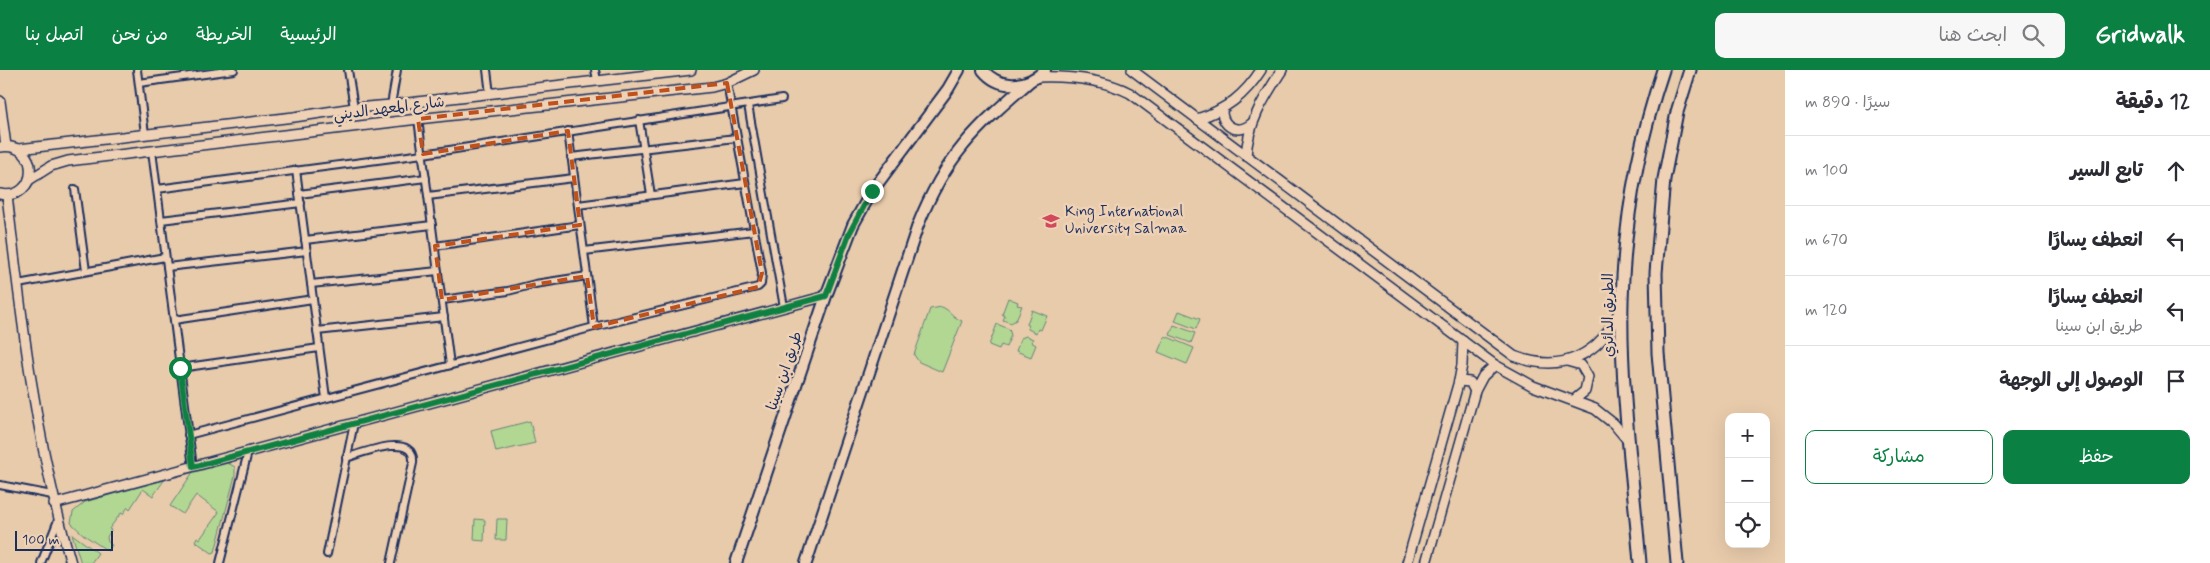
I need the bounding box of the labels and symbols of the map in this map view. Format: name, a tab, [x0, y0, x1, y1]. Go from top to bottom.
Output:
street label: شارع المعهد الديني	[332, 92, 446, 128]
route end	[861, 180, 884, 203]
place label: King International University Salmaa	[1065, 202, 1187, 239]
school or university icon: King International University Salmaa	[1041, 211, 1061, 231]
street label: الطريق الدائري	[1599, 273, 1619, 357]
street label: طريق ابن سينا	[762, 329, 808, 413]
route start	[169, 357, 192, 380]
scale bar	[15, 528, 112, 551]

